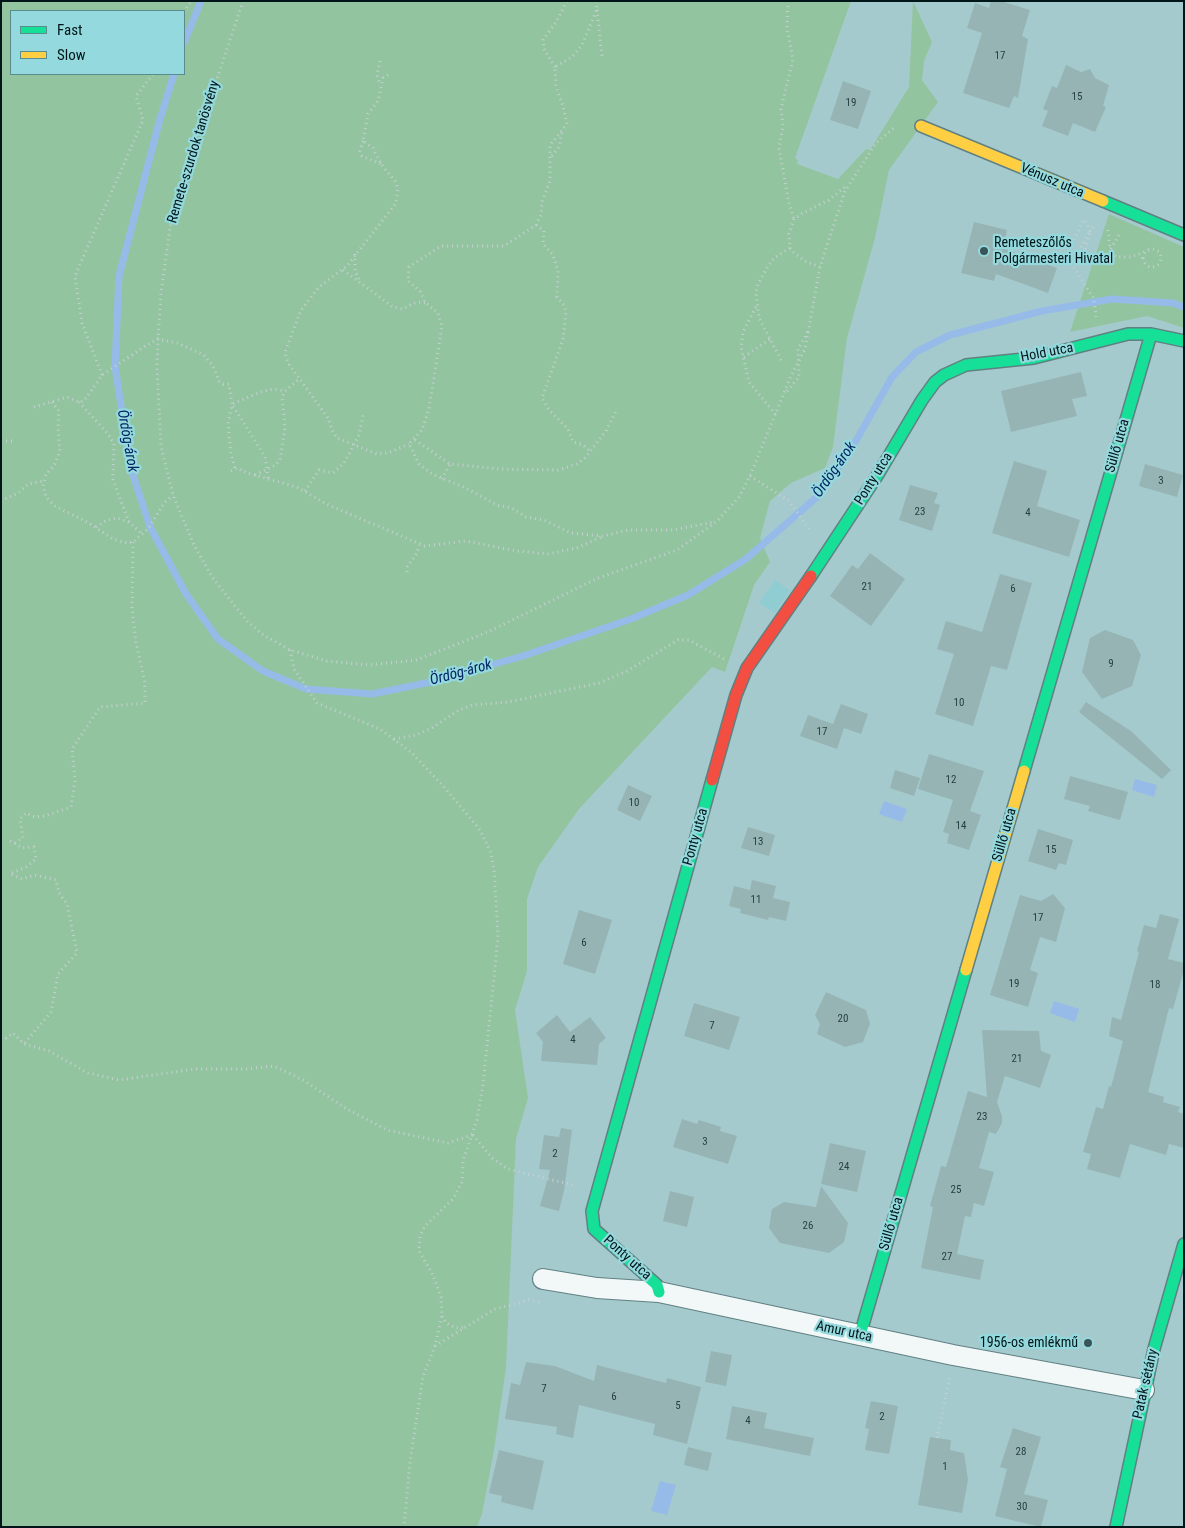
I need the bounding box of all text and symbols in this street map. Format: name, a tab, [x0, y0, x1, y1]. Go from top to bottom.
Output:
legend	[10, 10, 185, 75]
text: Fast	[57, 21, 82, 39]
text: Slow	[57, 46, 86, 64]
house number: 17	[995, 49, 1005, 63]
street label: Remete-szurdok tanösvény	[164, 79, 224, 225]
house number: 15	[1072, 90, 1082, 104]
house number: 19	[846, 96, 856, 110]
street label: Vénusz utca	[1018, 160, 1086, 202]
place label: Remeteszőlős Polgármesteri Hivatal	[994, 235, 1113, 268]
marker: Remeteszőlős Polgármesteri Hivatal	[978, 245, 990, 257]
street label: Hold utca	[1019, 340, 1075, 366]
water label: Ördög-árok	[113, 408, 141, 474]
street label: Süllő utca	[1102, 417, 1134, 475]
water label: Ördög-árok	[809, 439, 861, 501]
street label: Ponty utca	[851, 450, 897, 508]
house number: 3	[1158, 474, 1164, 488]
house number: 23	[915, 505, 925, 519]
house number: 4	[1025, 506, 1031, 520]
house number: 21	[862, 580, 872, 594]
house number: 6	[1010, 582, 1016, 596]
water label: Ördög-árok	[428, 656, 494, 690]
house number: 9	[1108, 657, 1114, 671]
house number: 10	[954, 696, 964, 710]
house number: 17	[817, 725, 827, 739]
house number: 12	[946, 773, 956, 787]
house number: 10	[629, 796, 639, 810]
street label: Ponty utca	[680, 806, 712, 868]
street label: Süllő utca	[989, 806, 1021, 864]
house number: 14	[956, 819, 966, 833]
house number: 13	[753, 835, 763, 849]
house number: 15	[1046, 843, 1056, 857]
house number: 11	[751, 893, 761, 907]
house number: 17	[1033, 911, 1043, 925]
house number: 6	[581, 936, 587, 950]
house number: 19	[1009, 977, 1019, 991]
house number: 18	[1150, 978, 1160, 992]
house number: 20	[838, 1012, 848, 1026]
house number: 7	[709, 1019, 715, 1033]
house number: 4	[570, 1033, 576, 1047]
house number: 21	[1012, 1052, 1022, 1066]
house number: 23	[977, 1110, 987, 1124]
house number: 3	[702, 1135, 708, 1149]
house number: 2	[552, 1147, 558, 1161]
house number: 24	[839, 1160, 849, 1174]
house number: 25	[951, 1183, 961, 1197]
street label: Süllő utca	[876, 1195, 908, 1253]
house number: 26	[803, 1219, 813, 1233]
street label: Ponty utca	[600, 1232, 654, 1284]
house number: 27	[942, 1250, 952, 1264]
street label: Amur utca	[814, 1318, 874, 1346]
place label: 1956-os emlékmű	[980, 1335, 1078, 1351]
marker: 1956-os emlékmű	[1082, 1337, 1094, 1349]
street label: Patak sétány	[1130, 1347, 1162, 1421]
house number: 7	[541, 1382, 547, 1396]
house number: 6	[611, 1390, 617, 1404]
house number: 5	[675, 1399, 681, 1413]
house number: 2	[879, 1410, 885, 1424]
house number: 4	[745, 1414, 751, 1428]
house number: 28	[1016, 1445, 1026, 1459]
house number: 1	[942, 1460, 948, 1474]
house number: 30	[1017, 1500, 1027, 1514]

